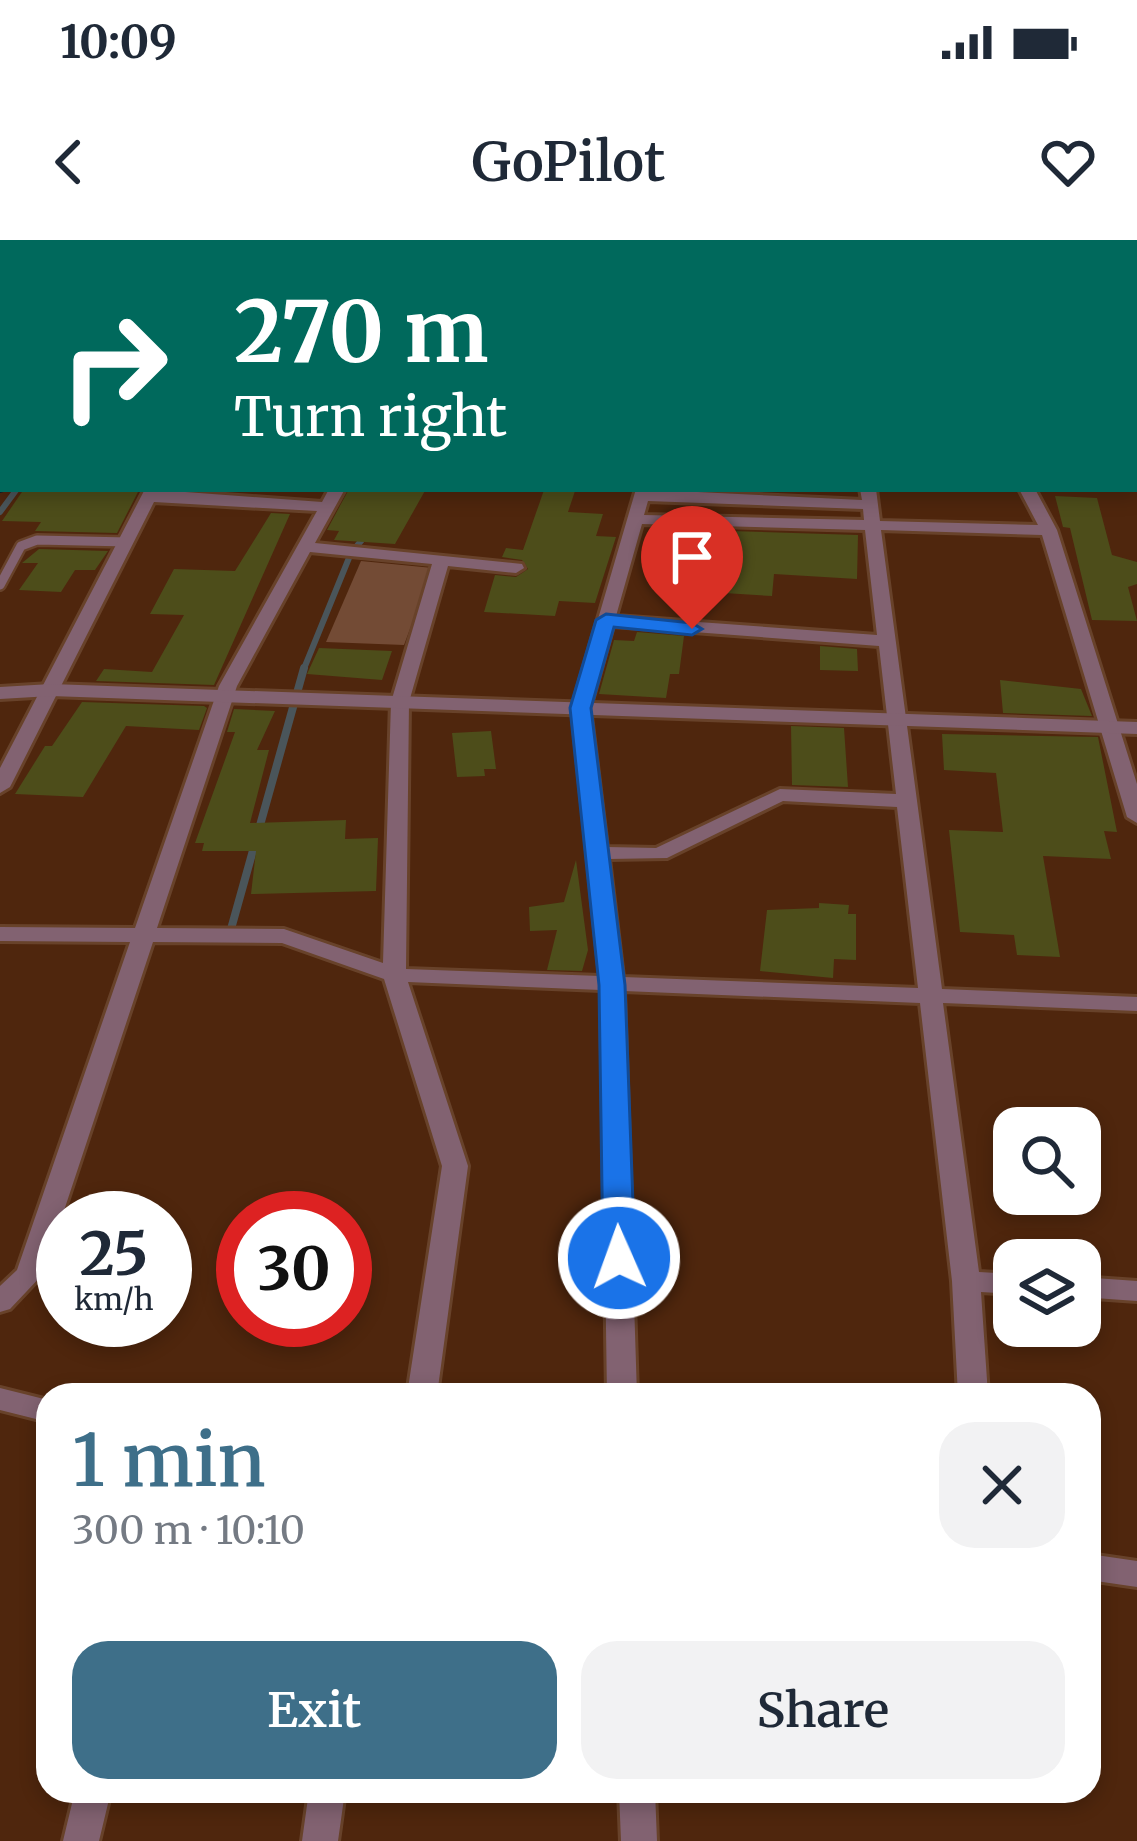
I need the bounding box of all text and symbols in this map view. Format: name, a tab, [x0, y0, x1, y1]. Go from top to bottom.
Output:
text: 10:09	[60, 14, 177, 70]
text: GoPilot	[472, 128, 665, 196]
icon: back	[36, 129, 102, 195]
icon: heart	[1035, 129, 1101, 195]
text: 270 m	[234, 279, 488, 385]
icon: right	[36, 288, 192, 444]
text: Turn right	[234, 383, 507, 451]
pin	[641, 506, 743, 629]
icon: arrive	[659, 524, 725, 590]
map controls	[993, 1107, 1101, 1347]
button: search	[993, 1107, 1101, 1215]
speed limit sign: 30	[216, 1191, 372, 1347]
position arrow	[556, 1195, 682, 1321]
text: 25	[80, 1216, 148, 1291]
button: layers	[993, 1239, 1101, 1347]
text: km/h	[74, 1280, 154, 1318]
text: 1 min	[72, 1415, 266, 1506]
button: close	[939, 1422, 1065, 1548]
text: 300 m · 10:10	[72, 1506, 305, 1555]
button: Exit	[72, 1641, 557, 1779]
button: Share	[581, 1641, 1065, 1779]

